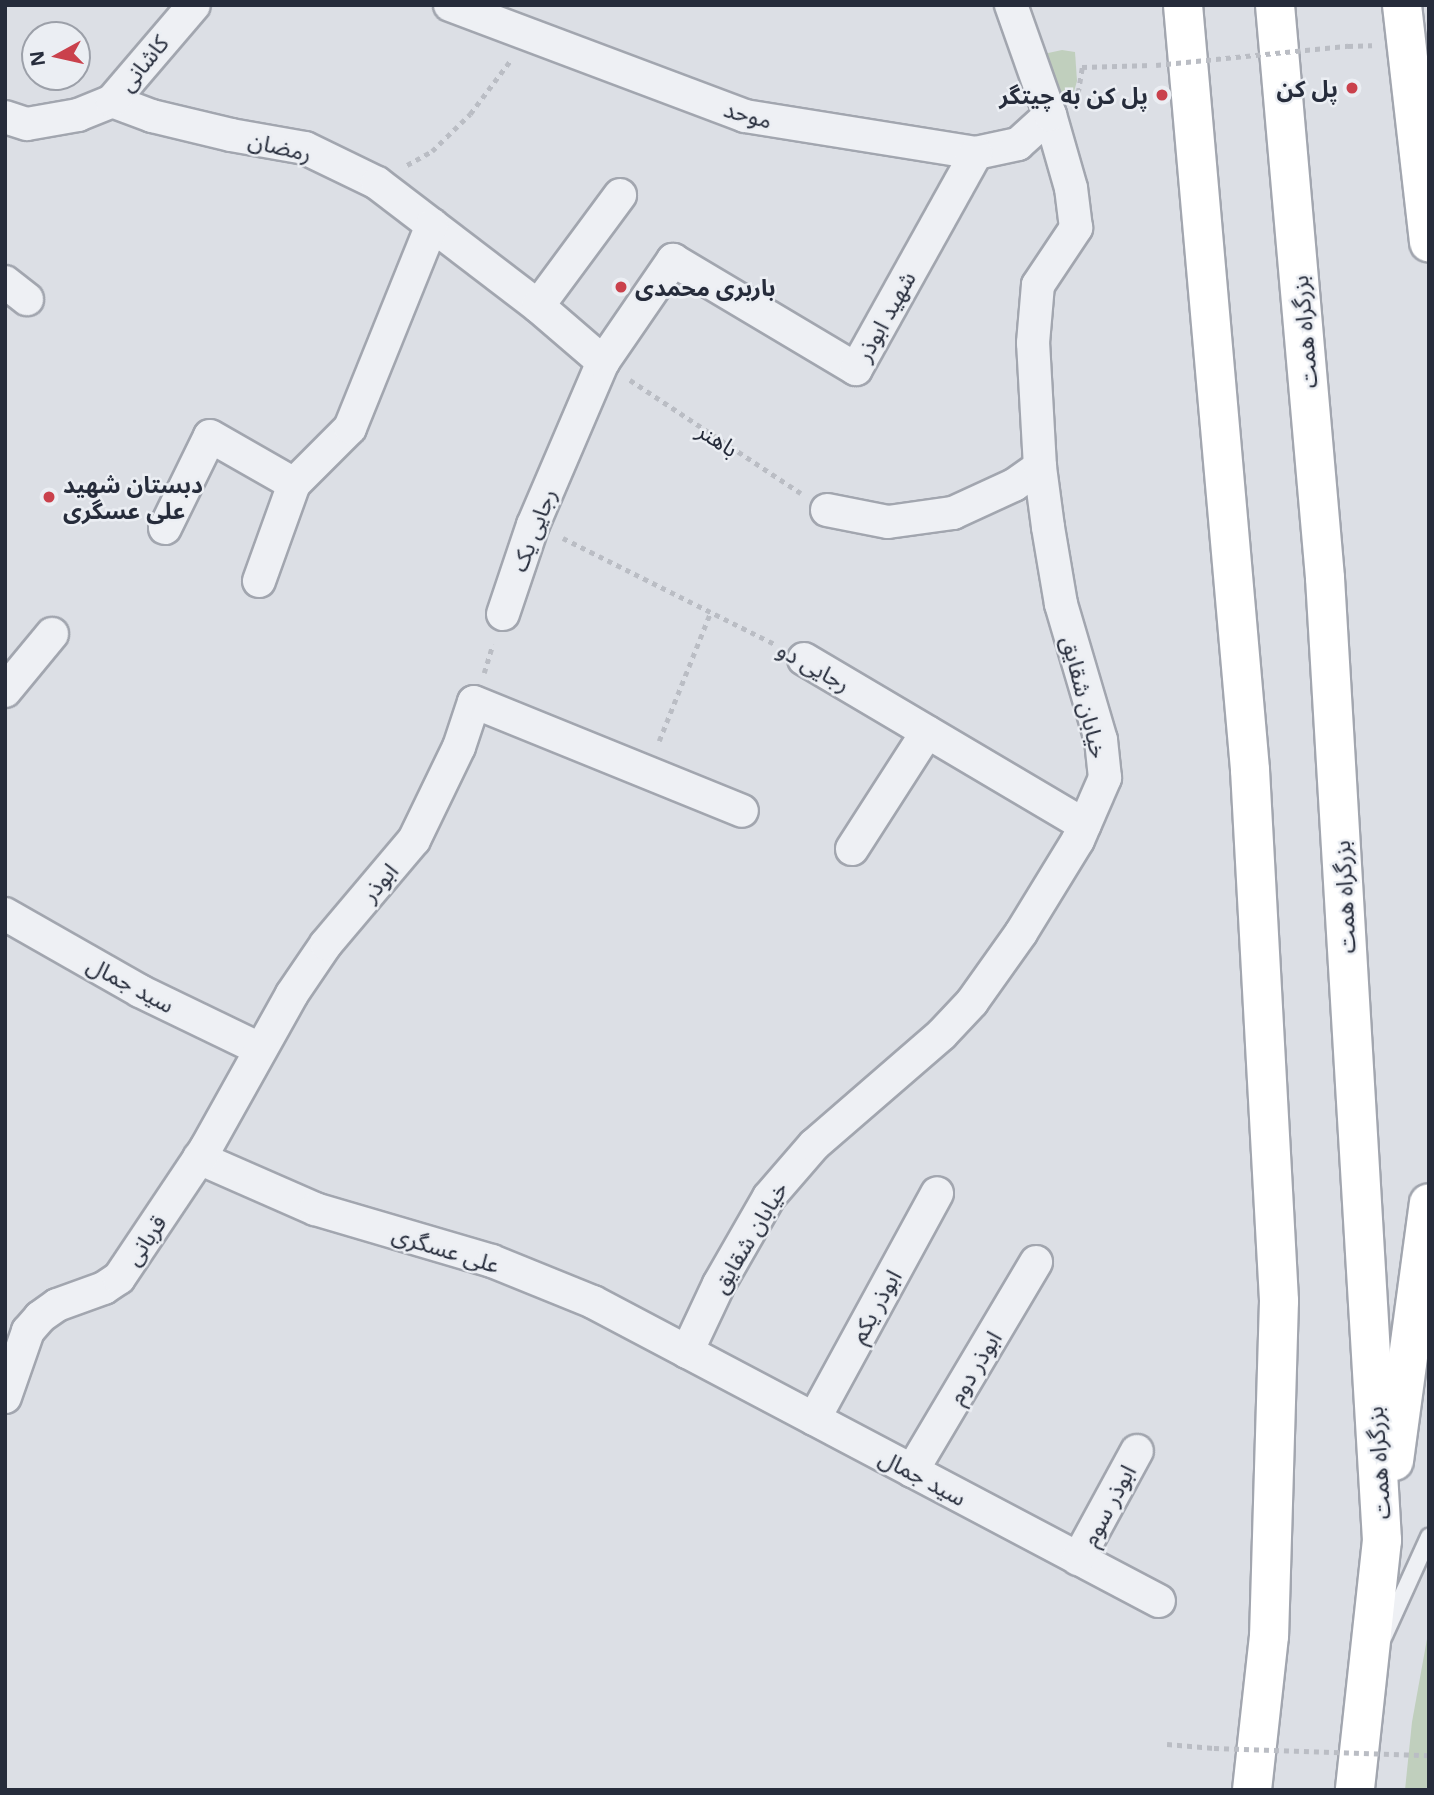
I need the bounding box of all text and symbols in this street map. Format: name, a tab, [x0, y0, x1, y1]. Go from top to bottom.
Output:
north arrow	[21, 21, 91, 91]
street label: کاشانی	[112, 29, 174, 97]
text: N	[23, 49, 51, 68]
place label: پل کن	[1277, 74, 1338, 102]
marker: پل کن	[1344, 80, 1360, 96]
place label: پل کن به چیتگر	[999, 81, 1148, 109]
marker: پل کن به چیتگر	[1154, 87, 1170, 103]
street label: موحد	[721, 94, 775, 134]
street label: رمضان	[246, 125, 314, 167]
street label: شهید ابوذر	[849, 266, 921, 366]
place label: باربری محمدی	[635, 273, 776, 301]
street label: بزرگراه همت	[1285, 274, 1323, 390]
marker: باربری محمدی	[613, 279, 629, 295]
street label: باهنر	[692, 416, 744, 462]
place label: دبستان شهید علی عسگری	[63, 470, 203, 524]
street label: رجایی یک	[505, 485, 561, 575]
marker: دبستان شهید علی عسگری	[41, 489, 57, 505]
street label: خیابان شقایق	[1056, 633, 1114, 761]
street label: رجایی دو	[773, 635, 855, 697]
street label: بزرگراه همت	[1327, 840, 1361, 954]
street label: ابوذر	[355, 857, 403, 907]
street label: سید جمال	[83, 950, 179, 1018]
street label: خیابان شقایق	[705, 1176, 793, 1298]
street label: قربانی	[118, 1210, 172, 1270]
street label: علی عسگری	[389, 1220, 503, 1278]
street label: ابوذر یکم	[844, 1265, 906, 1347]
street label: ابوذر دوم	[941, 1325, 1007, 1409]
street label: بزرگراه همت	[1360, 1406, 1396, 1520]
street label: سید جمال	[875, 1443, 971, 1511]
street label: ابوذر سوم	[1075, 1460, 1141, 1550]

